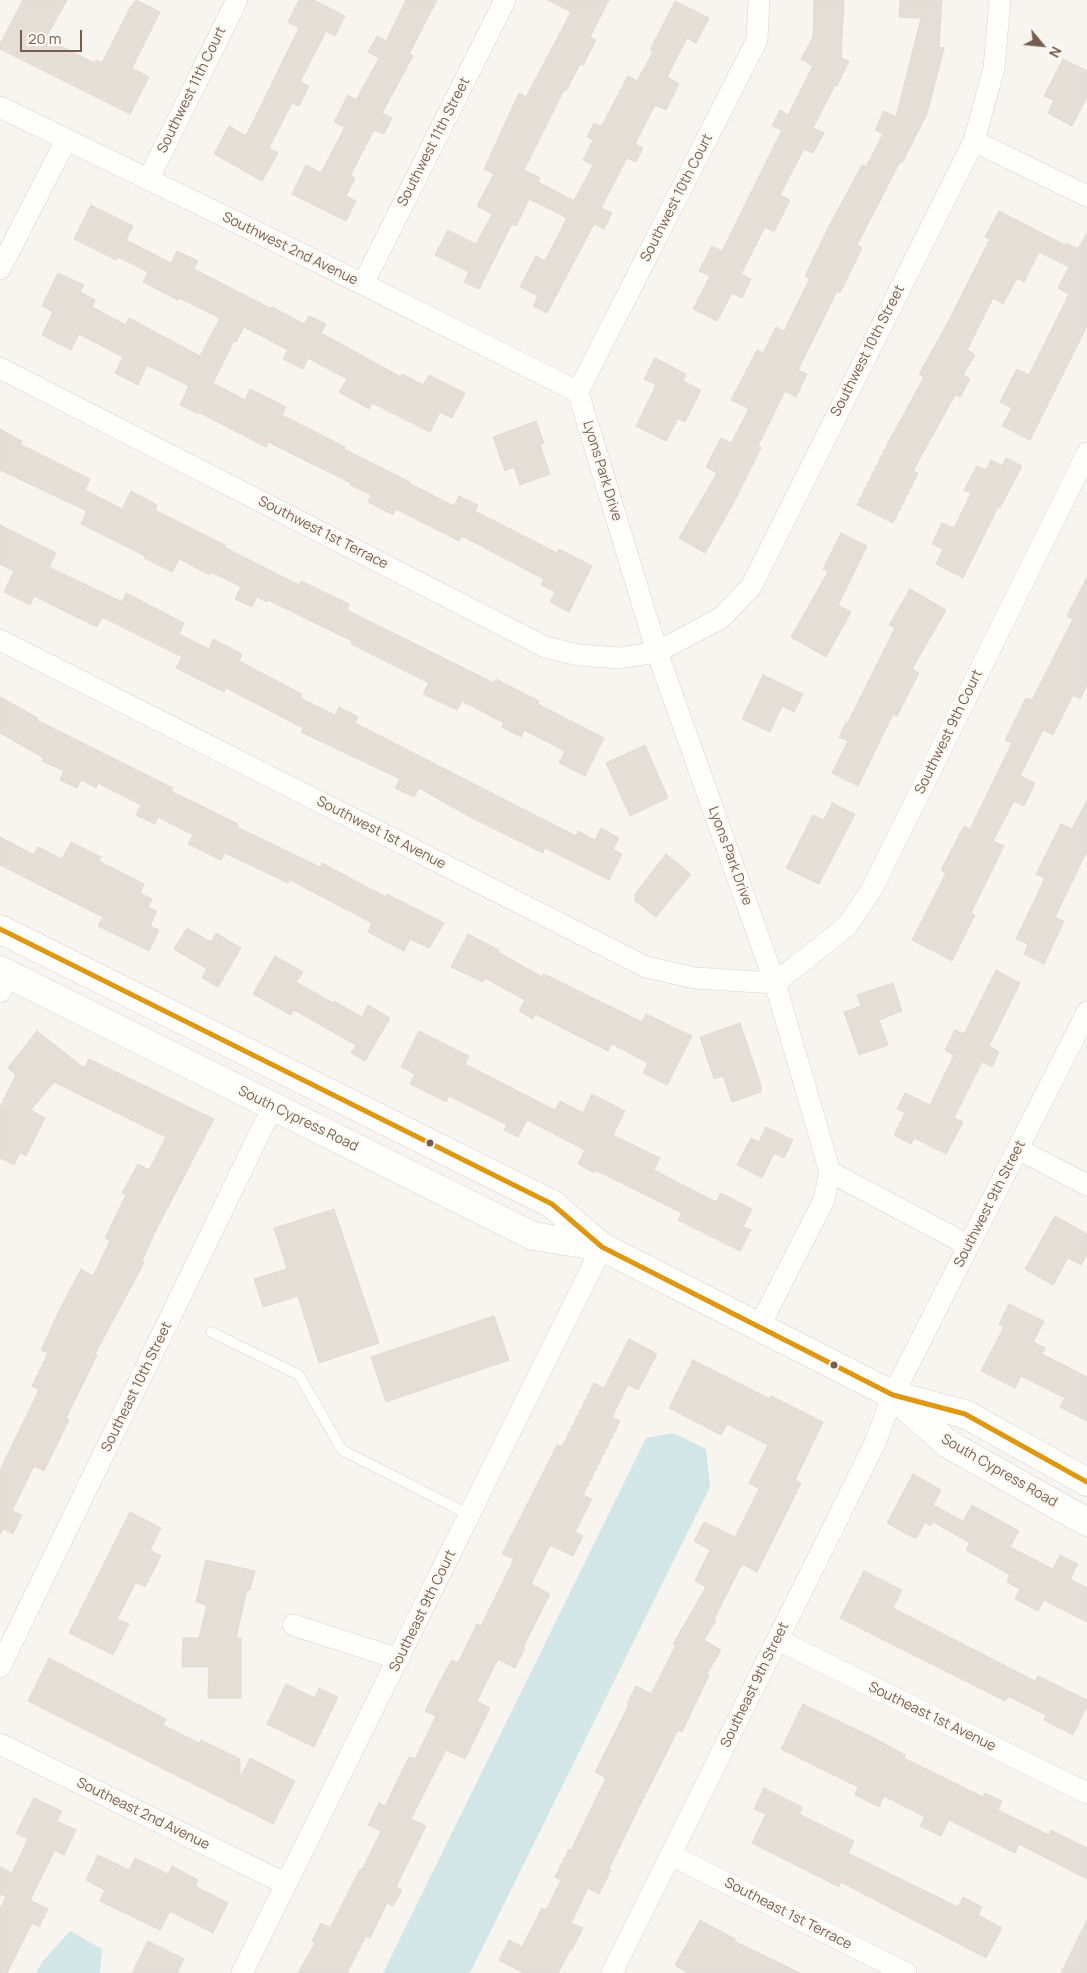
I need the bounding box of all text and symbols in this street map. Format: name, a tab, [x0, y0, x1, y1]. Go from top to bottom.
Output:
scale bar	[22, 20, 85, 52]
north arrow	[1017, 20, 1067, 70]
street label: Southwest 11th Court	[154, 24, 230, 156]
text: 20 m	[28, 28, 61, 49]
text: N	[1045, 43, 1066, 61]
street label: Southwest 11th Street	[394, 75, 474, 209]
street label: Southwest 10th Court	[637, 131, 717, 265]
street label: Southwest 2nd Avenue	[219, 209, 361, 289]
street label: Southwest 10th Street	[828, 282, 908, 420]
street label: Lyons Park Drive	[579, 419, 625, 523]
street label: Southwest 1st Terrace	[255, 493, 391, 573]
street label: Southwest 9th Court	[912, 667, 986, 797]
street label: Southwest 1st Avenue	[314, 793, 448, 873]
street label: Lyons Park Drive	[704, 804, 756, 908]
street label: South Cypress Road	[235, 1083, 361, 1155]
unlabelled marker	[425, 1138, 435, 1148]
street label: Southwest 9th Street	[951, 1138, 1029, 1270]
street label: Southeast 10th Street	[98, 1319, 176, 1455]
unlabelled marker	[829, 1360, 839, 1370]
street label: South Cypress Road	[938, 1431, 1060, 1511]
street label: Southeast 9th Court	[386, 1547, 460, 1675]
street label: Southeast 9th Street	[717, 1620, 793, 1750]
street label: Southeast 1st Avenue	[865, 1679, 999, 1755]
street label: Southeast 2nd Avenue	[74, 1774, 212, 1854]
street label: Southeast 1st Terrace	[722, 1875, 854, 1953]

